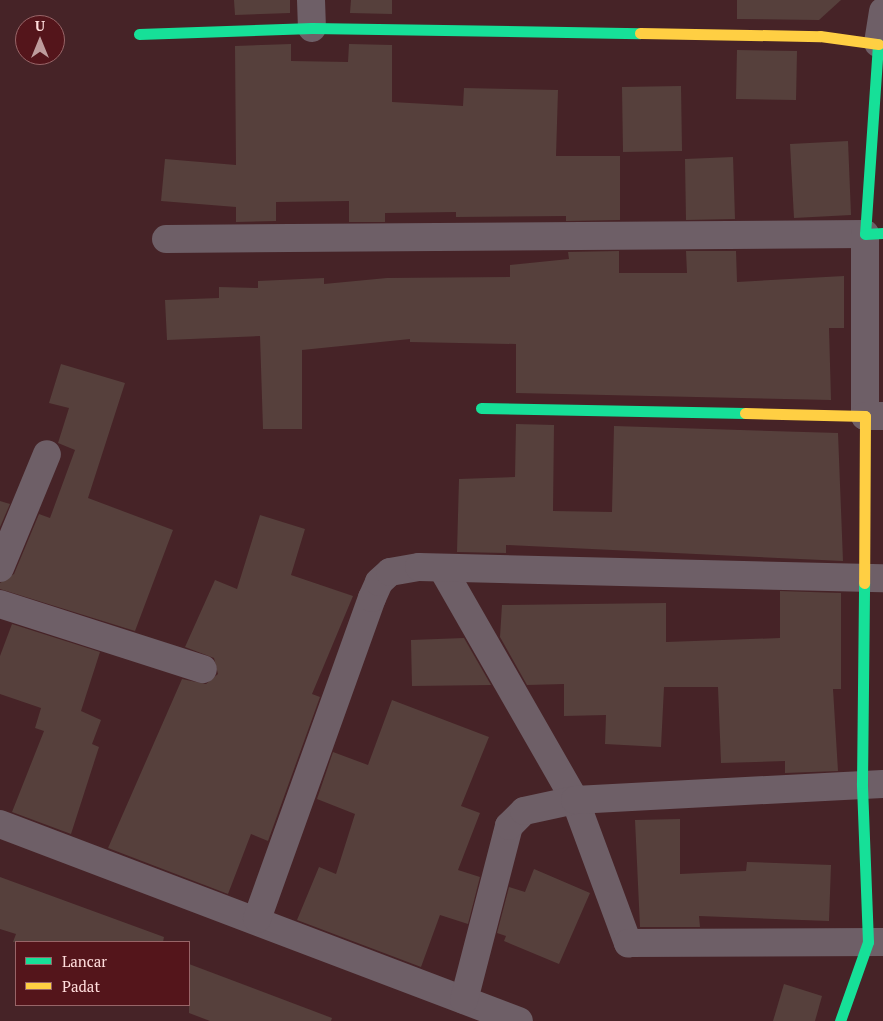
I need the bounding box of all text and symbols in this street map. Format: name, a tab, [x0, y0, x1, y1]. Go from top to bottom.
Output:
north arrow	[15, 15, 65, 65]
text: U	[35, 16, 45, 35]
legend	[15, 941, 190, 1006]
text: Lancar	[62, 951, 107, 971]
text: Padat	[62, 976, 100, 996]

